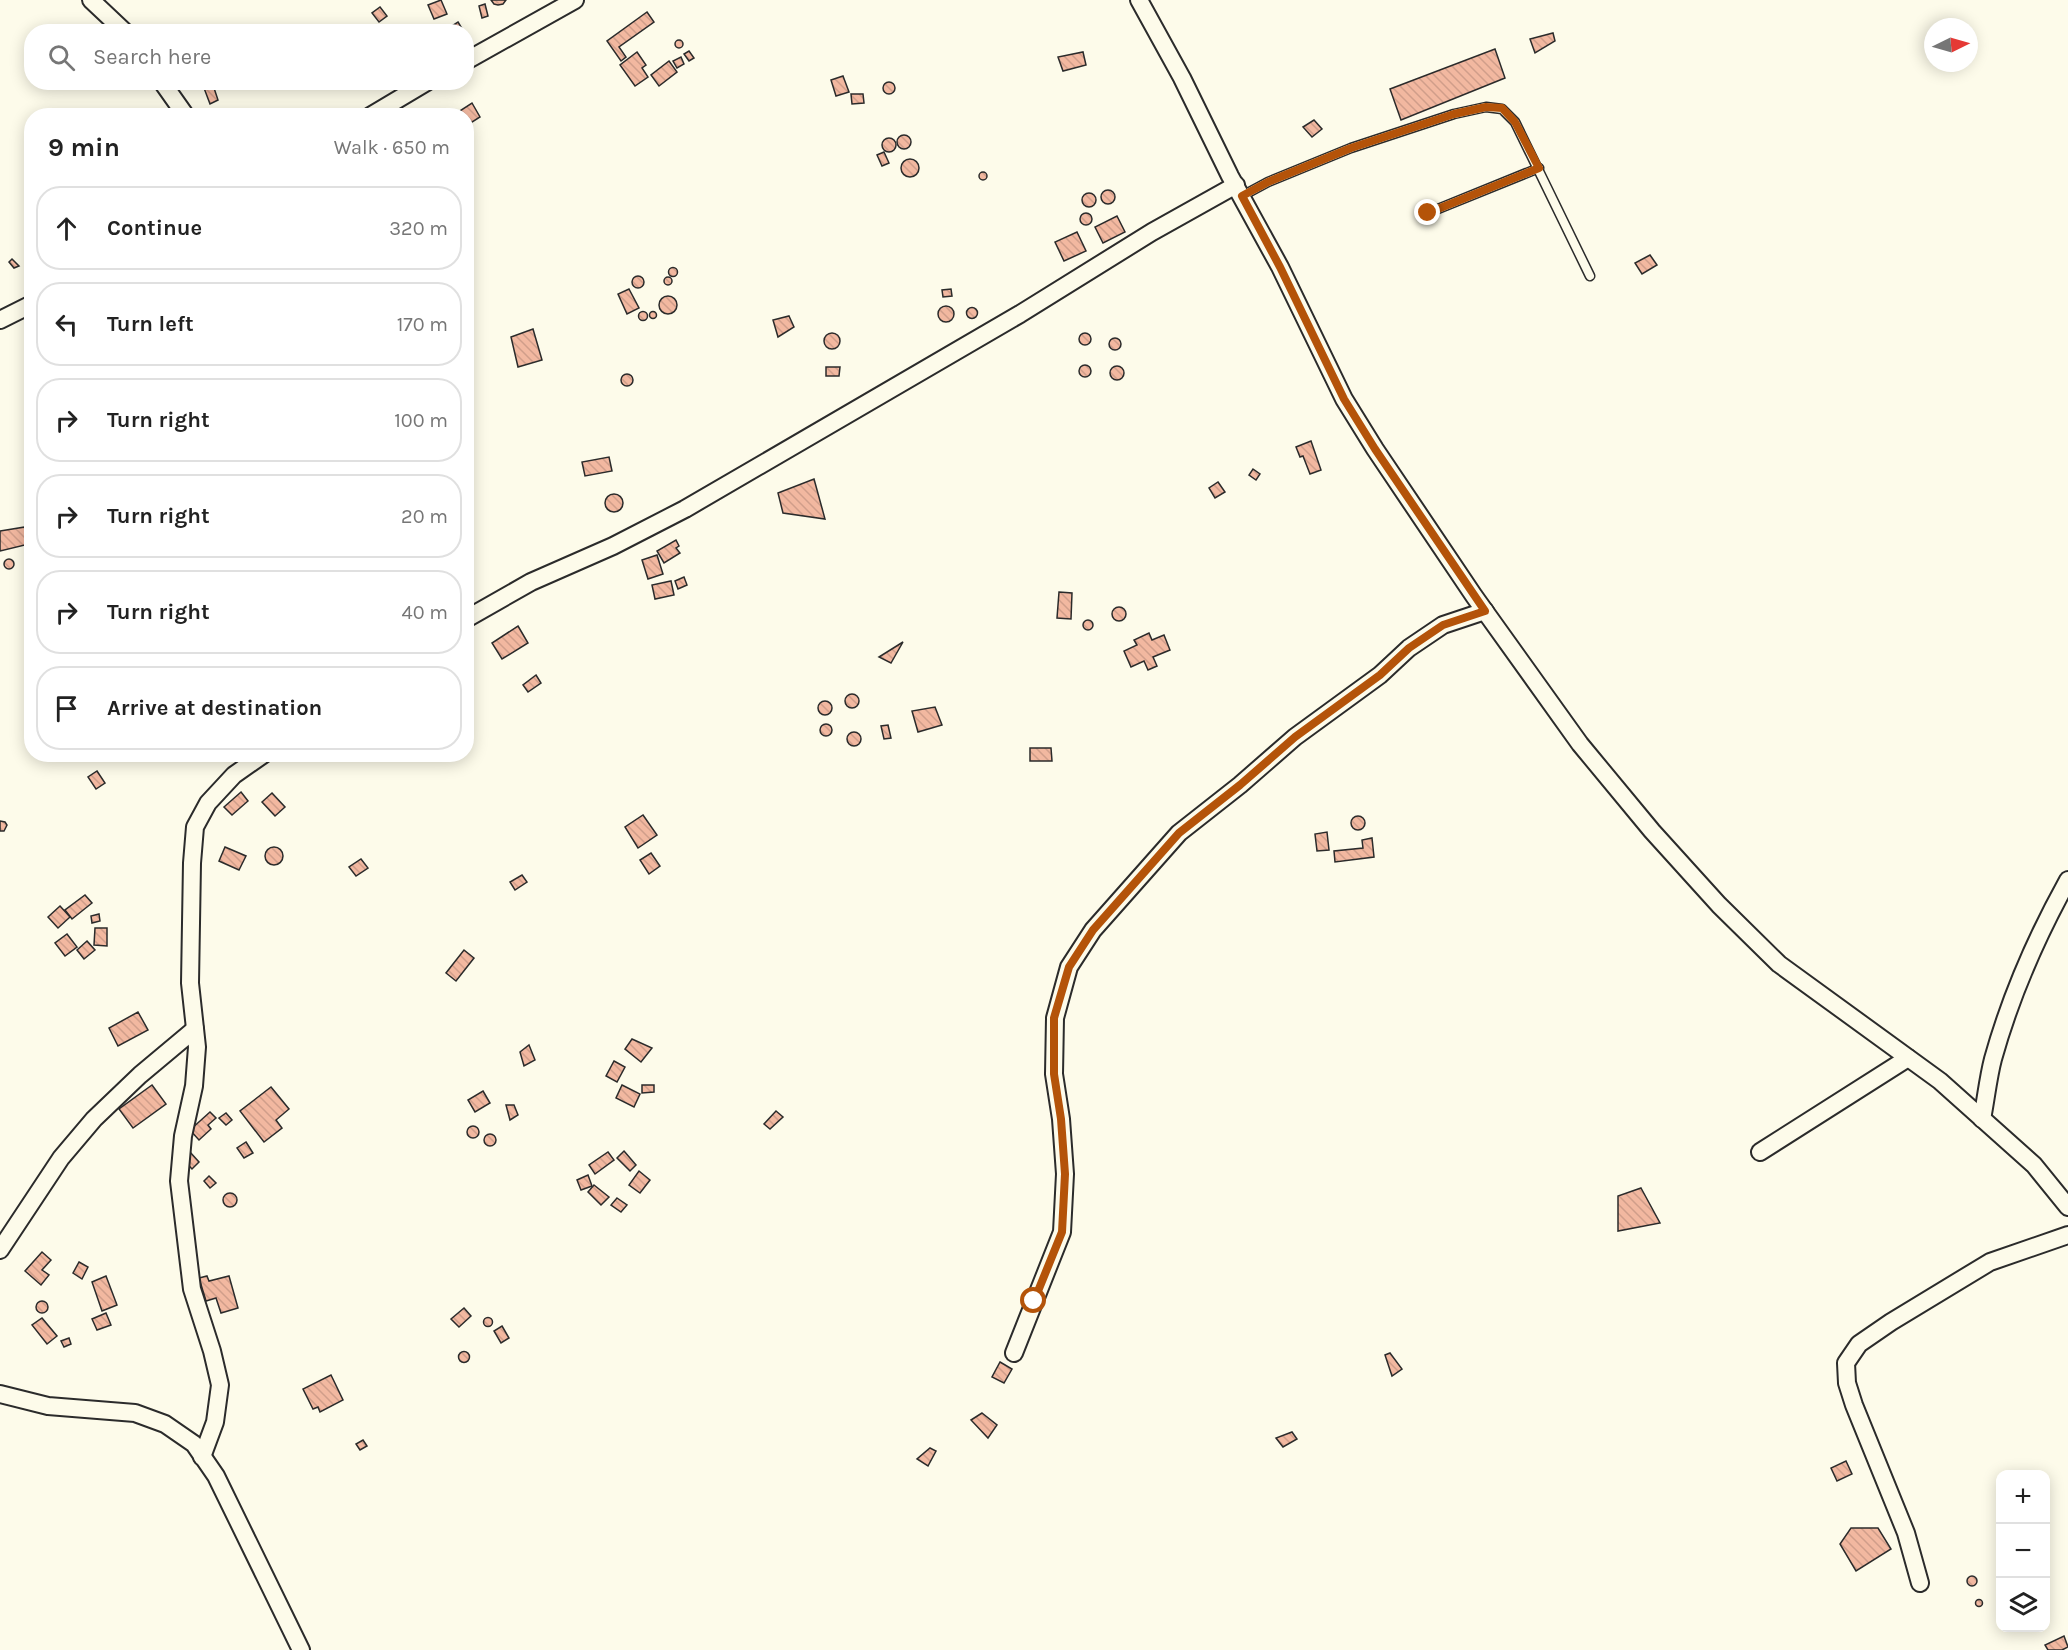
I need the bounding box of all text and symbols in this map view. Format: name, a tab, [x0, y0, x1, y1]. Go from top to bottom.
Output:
north arrow	[1924, 18, 1978, 72]
search box	[24, 24, 474, 90]
icon: search	[45, 41, 78, 74]
text: Search here	[93, 44, 211, 70]
text: 9 min	[48, 132, 120, 163]
text: Walk · 650 m	[334, 136, 450, 159]
route end	[1414, 199, 1440, 225]
icon: ahead	[50, 212, 83, 245]
text: Continue	[107, 215, 202, 241]
text: 320 m	[389, 217, 448, 240]
icon: left	[50, 308, 83, 341]
text: Turn left	[107, 311, 194, 337]
text: 170 m	[397, 313, 448, 336]
icon: right	[50, 404, 83, 437]
text: Turn right	[107, 407, 210, 433]
text: 100 m	[394, 409, 448, 432]
icon: right	[50, 500, 83, 533]
text: Turn right	[107, 503, 210, 529]
text: 20 m	[401, 505, 448, 528]
icon: right	[50, 596, 83, 629]
text: Turn right	[107, 599, 210, 625]
text: 40 m	[402, 601, 448, 624]
icon: arrive	[50, 692, 83, 725]
text: Arrive at destination	[107, 695, 322, 721]
route start	[1020, 1287, 1046, 1313]
map controls	[1996, 1470, 2050, 1632]
button: +	[1996, 1470, 2050, 1524]
button: −	[1996, 1524, 2050, 1578]
button: layers	[1996, 1578, 2050, 1632]

